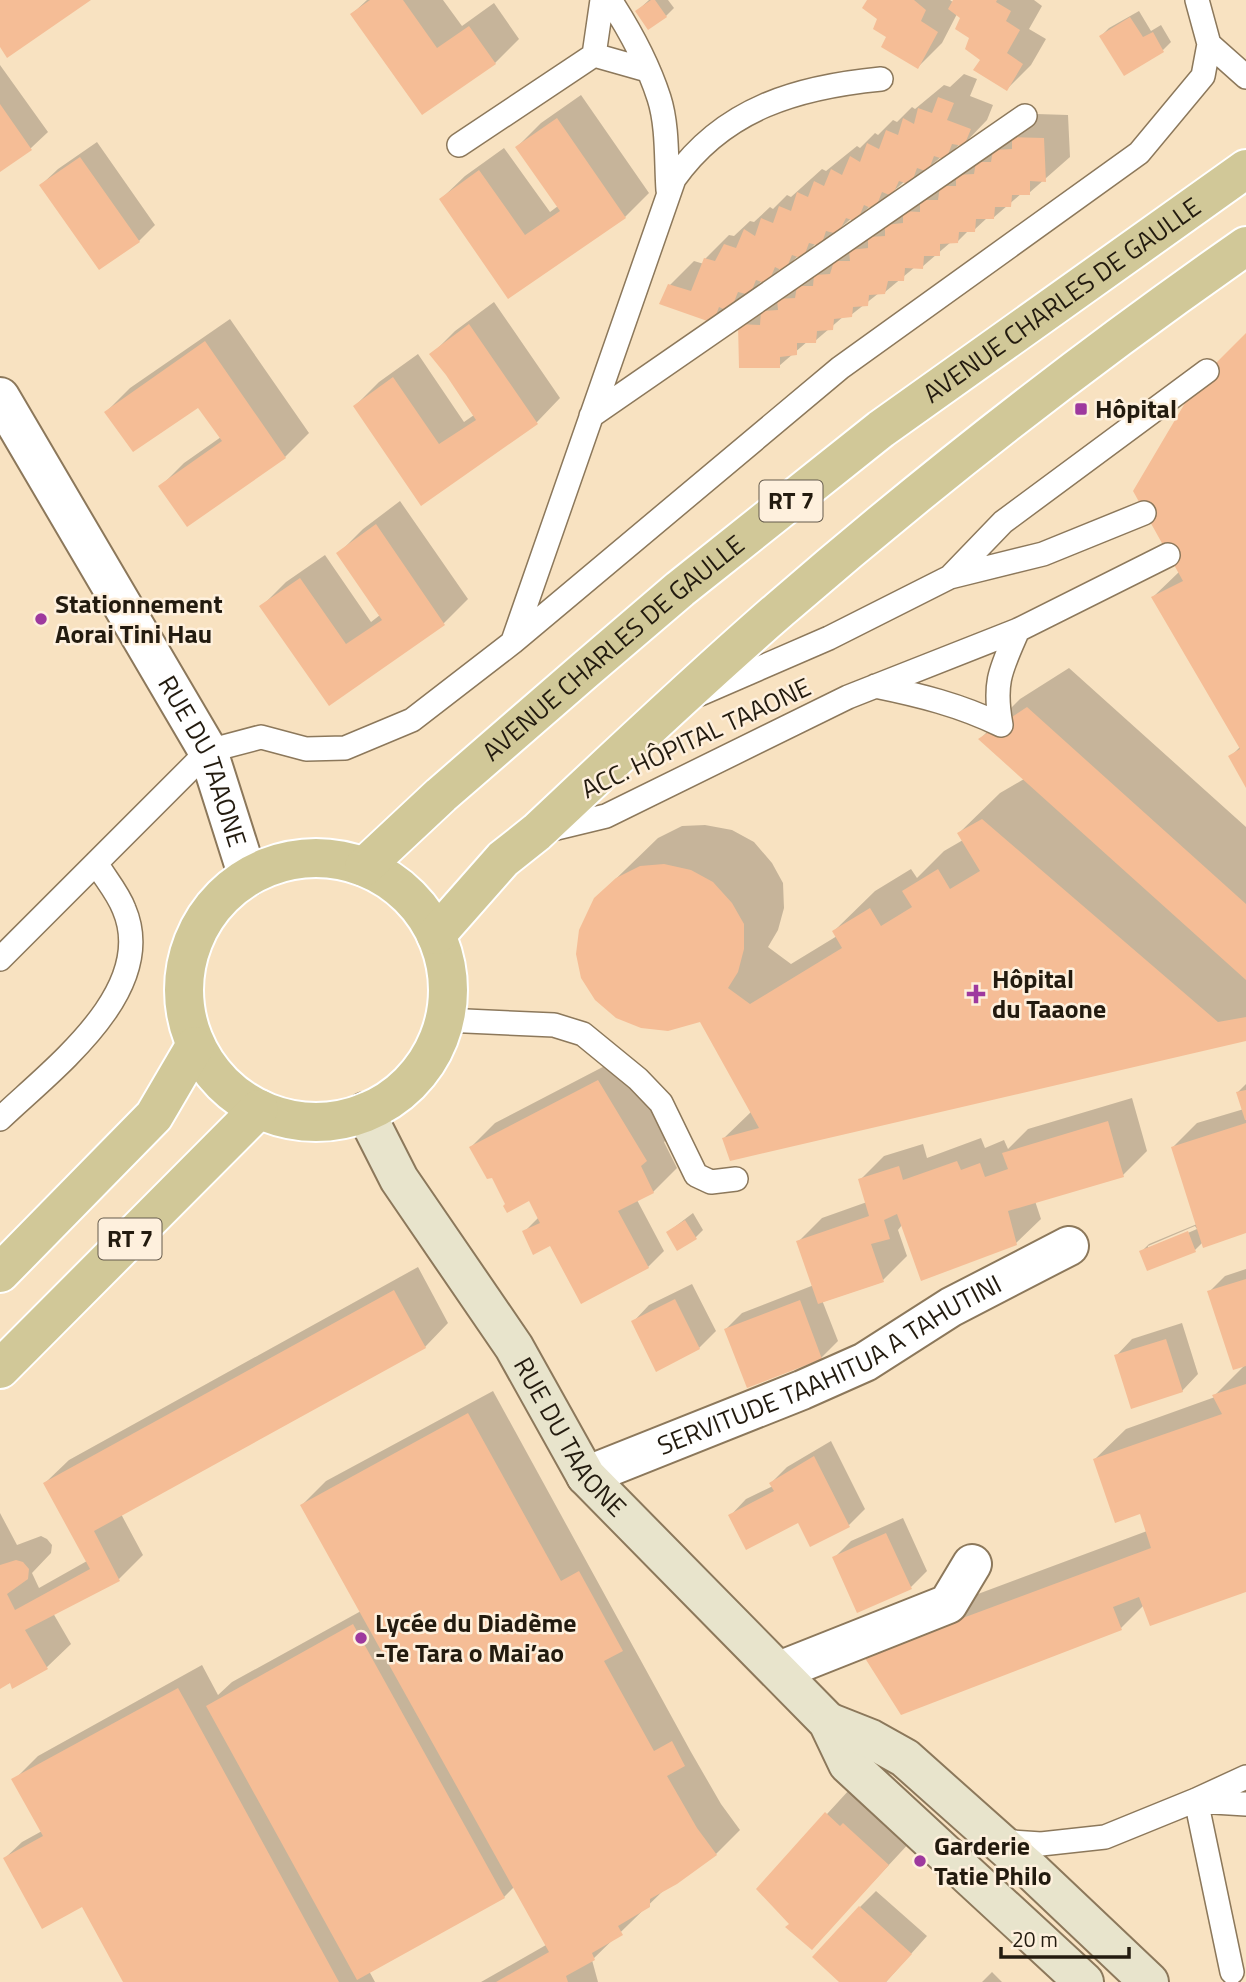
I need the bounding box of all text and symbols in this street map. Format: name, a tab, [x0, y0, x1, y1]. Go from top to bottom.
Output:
street label: AVENUE CHARLES DE GAULLE	[915, 187, 1209, 412]
place label: Hôpital	[1095, 389, 1177, 428]
marker: Hôpital	[1073, 401, 1089, 417]
road number: RT 7	[760, 480, 822, 522]
street label: AVENUE CHARLES DE GAULLE	[473, 525, 752, 770]
place label: Stationnement Aorai Tini Hau	[55, 584, 223, 653]
marker: Stationnement Aorai Tini Hau	[33, 611, 49, 627]
street label: ACC. HÔPITAL TAAONE	[574, 667, 817, 808]
street label: RUE DU TAAONE	[149, 668, 257, 852]
place label: Hôpital du Taaone	[992, 959, 1106, 1028]
marker: Hôpital du Taaone	[966, 984, 986, 1004]
road number: RT 7	[99, 1218, 162, 1260]
street label: SERVITUDE TAAHITUA A TAHUTINI	[651, 1264, 1008, 1465]
street label: RUE DU TAAONE	[504, 1350, 636, 1526]
place label: Lycée du Diadème -Te Tara o Mai’ao	[375, 1603, 576, 1672]
marker: Lycée du Diadème -Te Tara o Mai’ao	[353, 1630, 369, 1646]
place label: Garderie Tatie Philo	[934, 1826, 1052, 1895]
marker: Garderie Tatie Philo	[912, 1853, 928, 1869]
scale bar	[1001, 1916, 1129, 1960]
text: 20 m	[1012, 1923, 1058, 1955]

